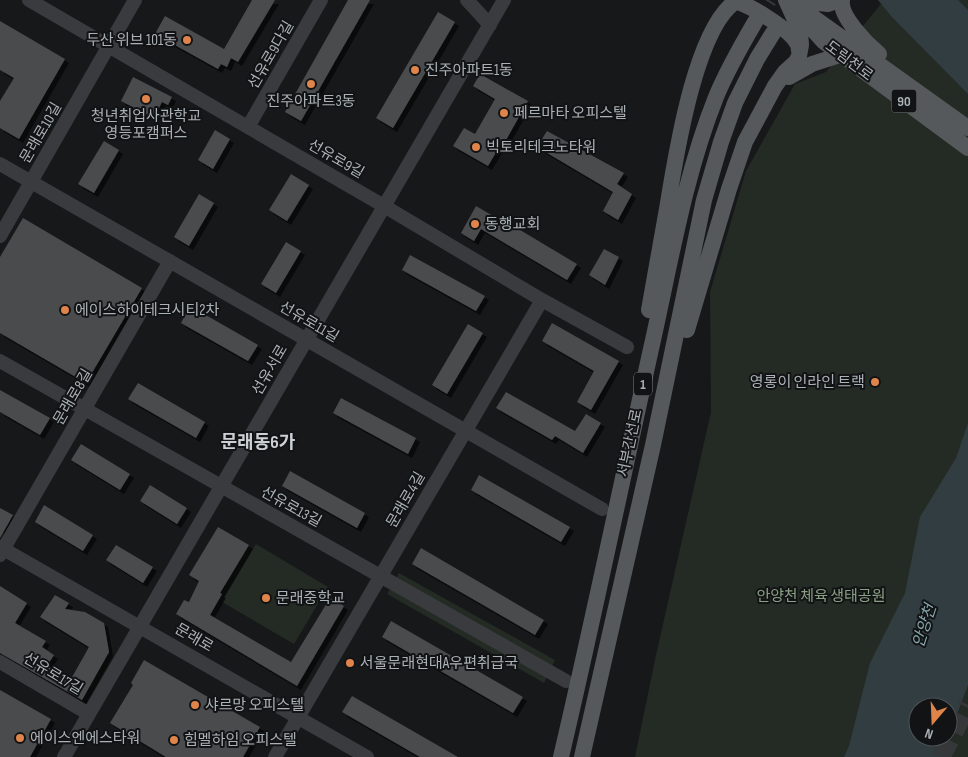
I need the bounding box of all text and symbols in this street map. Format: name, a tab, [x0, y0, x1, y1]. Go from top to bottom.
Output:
street label: 선유로9다길	[244, 17, 298, 93]
place label: 두산 위브 101동	[86, 31, 177, 50]
marker: 두산 위브 101동	[181, 34, 193, 46]
street label: 도림천로	[821, 37, 877, 85]
place label: 진주아파트1동	[425, 61, 513, 80]
marker: 진주아파트1동	[409, 64, 421, 76]
marker: 진주아파트3동	[305, 78, 317, 90]
road number: 90	[892, 90, 916, 112]
place label: 진주아파트3동	[266, 92, 356, 111]
marker: 청년취업사관학교 영등포캠퍼스	[140, 93, 152, 105]
street label: 문래로10길	[16, 99, 66, 167]
place label: 페르마타 오피스텔	[514, 104, 627, 123]
place label: 청년취업사관학교 영등포캠퍼스	[91, 107, 201, 143]
marker: 페르마타 오피스텔	[498, 107, 510, 119]
street label: 선유로9길	[304, 135, 368, 183]
place label: 빅토리테크노타워	[486, 138, 596, 157]
marker: 빅토리테크노타워	[470, 141, 482, 153]
place label: 동행교회	[485, 215, 540, 234]
marker: 동행교회	[469, 218, 481, 230]
street label: 선유로11길	[276, 297, 342, 347]
place label: 에이스하이테크시티2차	[75, 301, 219, 320]
marker: 에이스하이테크시티2차	[59, 304, 71, 316]
street label: 선유서로	[248, 341, 292, 399]
street label: 문래로8길	[49, 365, 97, 429]
road number: 1	[634, 372, 652, 396]
place label: 영롱이 인라인 트랙	[750, 373, 865, 392]
marker: 영롱이 인라인 트랙	[869, 376, 881, 388]
street label: 서부간선로	[614, 407, 646, 479]
district label: 문래동6가	[221, 432, 296, 453]
street label: 문래로4길	[382, 469, 430, 531]
street label: 선유로13길	[257, 483, 325, 531]
park label: 안양천 체육 생태공원	[757, 587, 885, 606]
place label: 문래중학교	[276, 589, 345, 608]
marker: 문래중학교	[260, 592, 272, 604]
water label: 안양천	[909, 600, 942, 650]
street label: 문래로	[171, 619, 217, 657]
street label: 선유로17길	[20, 649, 86, 699]
place label: 서울문래현대A우편취급국	[360, 654, 518, 673]
marker: 서울문래현대A우편취급국	[344, 657, 356, 669]
place label: 샤르망 오피스텔	[205, 696, 304, 715]
north arrow	[908, 697, 958, 747]
marker: 샤르망 오피스텔	[189, 699, 201, 711]
text: N	[923, 725, 935, 743]
place label: 에이스엔에스타워	[30, 729, 140, 748]
place label: 힘멜하임 오피스텔	[184, 731, 297, 750]
marker: 에이스엔에스타워	[14, 732, 26, 744]
marker: 힘멜하임 오피스텔	[168, 734, 180, 746]

